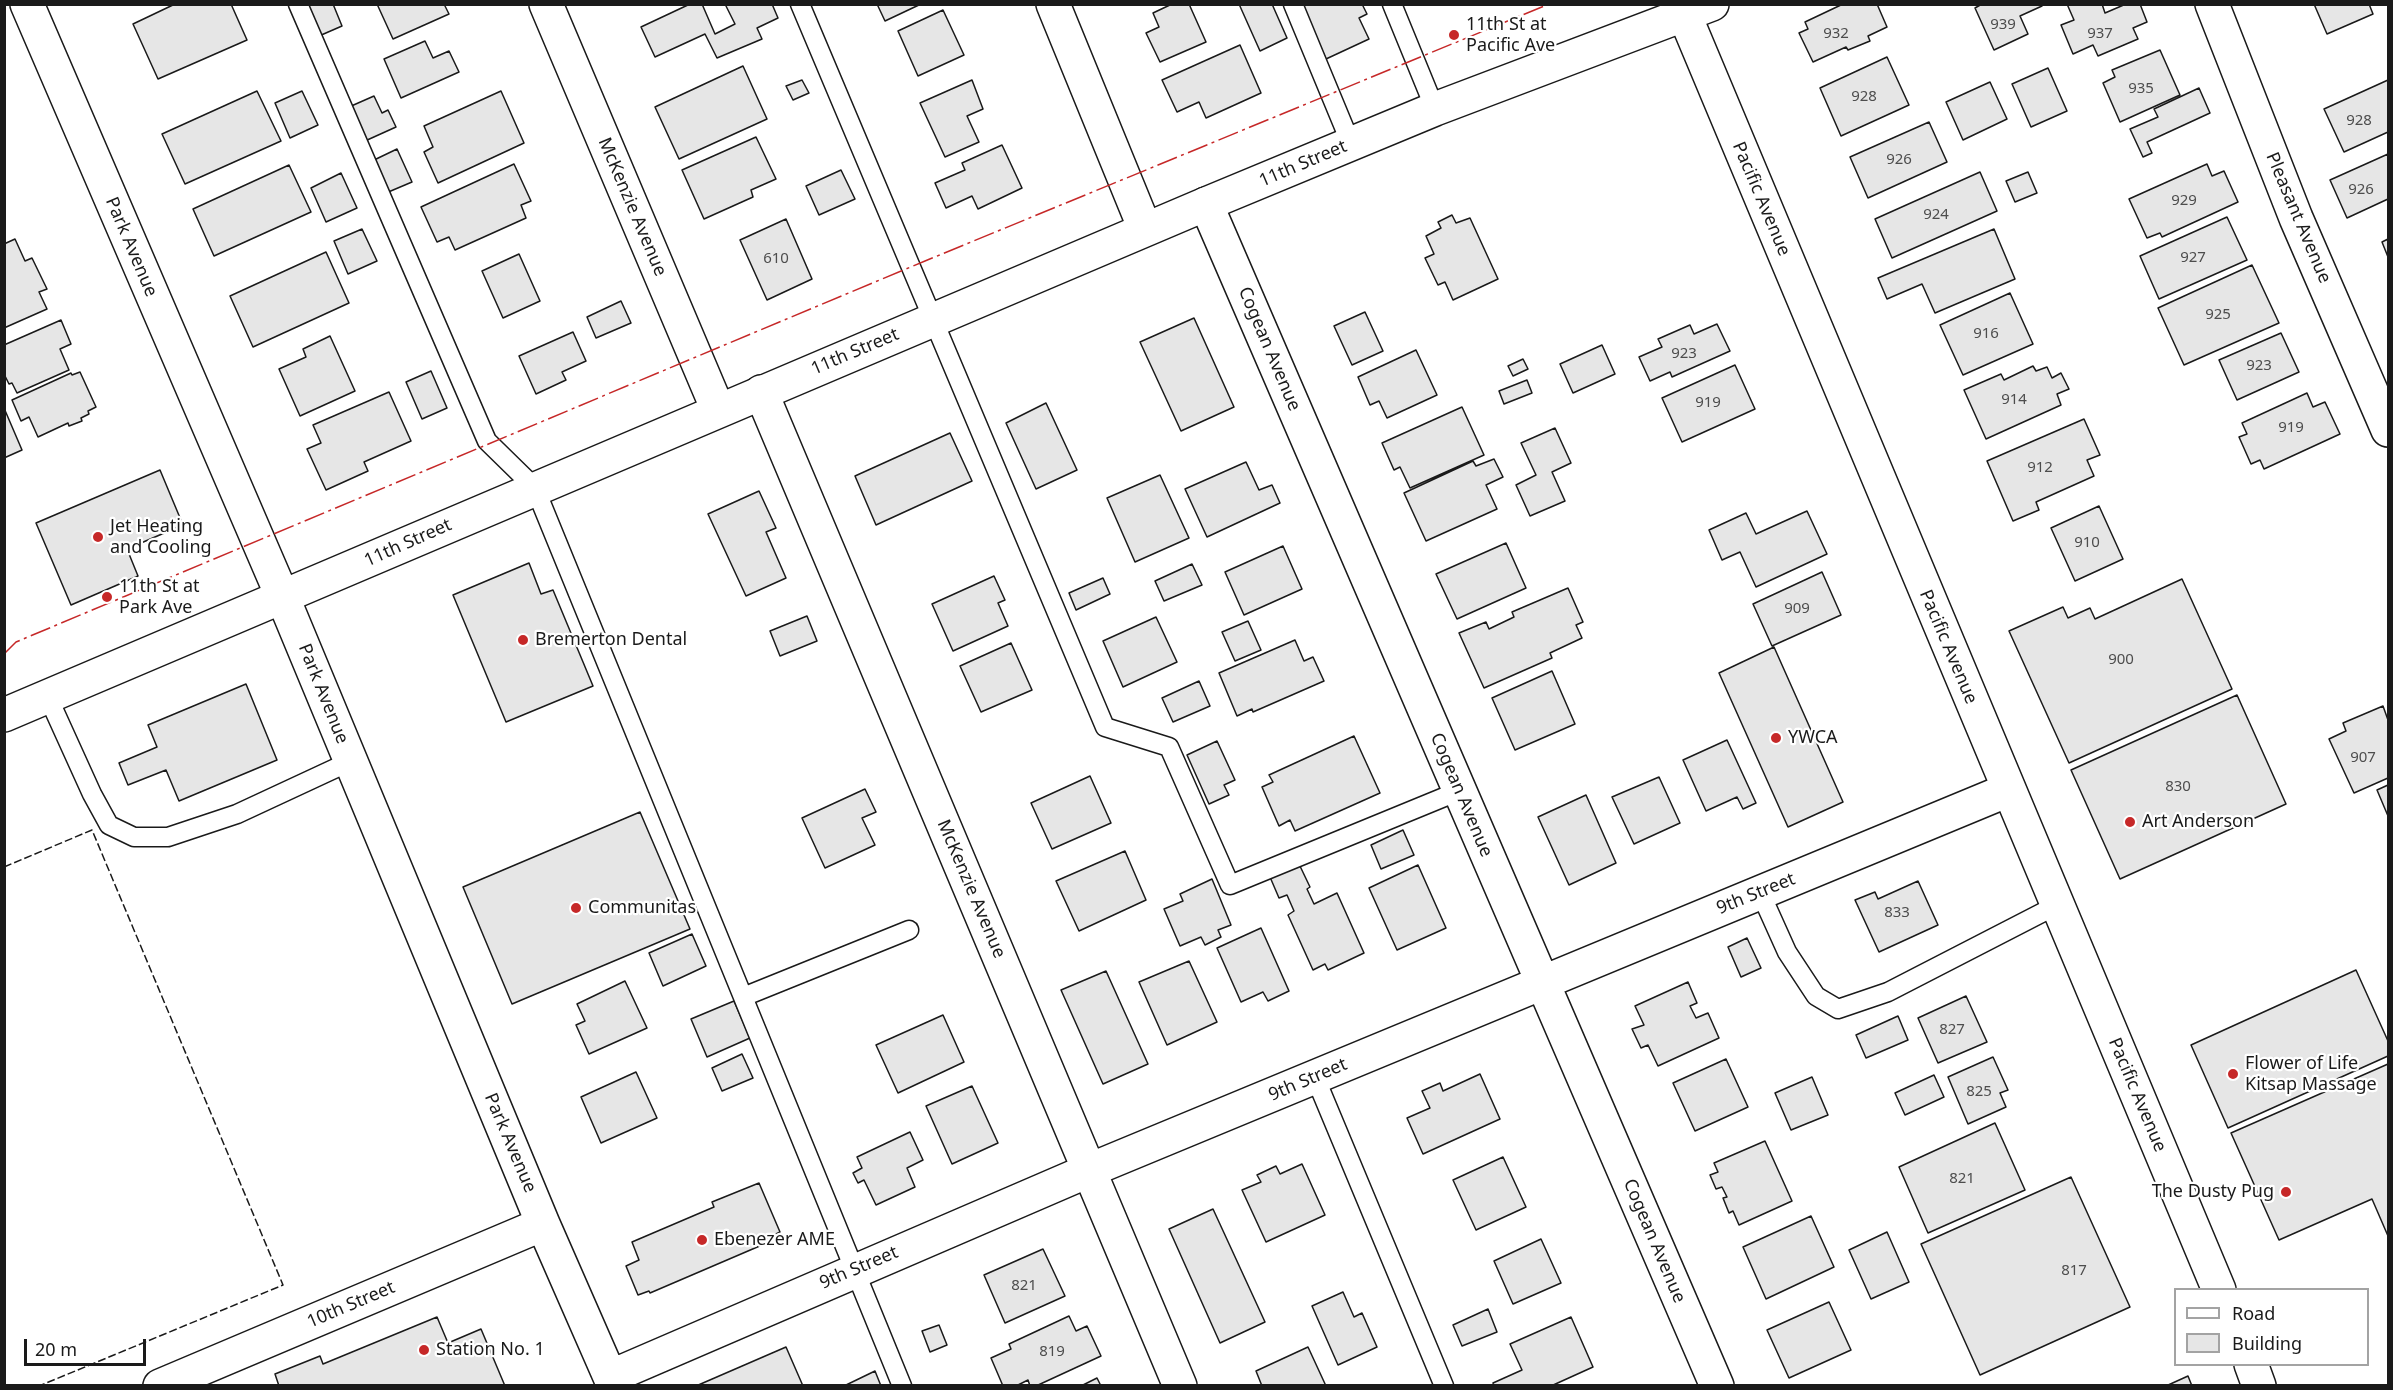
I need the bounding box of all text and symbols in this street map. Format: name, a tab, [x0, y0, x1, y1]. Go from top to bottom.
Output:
place label: 11th St at Pacific Ave	[1466, 14, 1555, 57]
house number: 939	[1990, 16, 2016, 34]
house number: 932	[1823, 25, 1849, 43]
house number: 937	[2087, 25, 2113, 43]
marker: 11th St at Pacific Ave	[1447, 28, 1461, 42]
house number: 935	[2128, 80, 2154, 98]
house number: 928	[1851, 88, 1877, 106]
house number: 928	[2346, 112, 2372, 130]
street label: McKenzie Avenue	[593, 134, 671, 280]
street label: 11th Street	[1256, 136, 1350, 192]
street label: Pacific Avenue	[1727, 139, 1795, 259]
street label: Pleasant Avenue	[2261, 149, 2335, 287]
house number: 926	[1886, 151, 1912, 169]
house number: 926	[2348, 181, 2374, 199]
house number: 929	[2171, 192, 2197, 210]
street label: Park Avenue	[100, 194, 162, 300]
house number: 924	[1923, 206, 1949, 224]
house number: 927	[2180, 249, 2206, 267]
house number: 610	[763, 250, 789, 268]
street label: Cogean Avenue	[1233, 284, 1305, 414]
house number: 925	[2205, 306, 2231, 324]
street label: 11th Street	[808, 324, 902, 380]
house number: 916	[1973, 325, 1999, 343]
house number: 923	[1671, 345, 1697, 363]
house number: 923	[2246, 357, 2272, 375]
house number: 914	[2001, 391, 2027, 409]
house number: 919	[1695, 394, 1721, 412]
house number: 919	[2278, 419, 2304, 437]
house number: 912	[2027, 459, 2053, 477]
street label: 11th Street	[361, 514, 455, 572]
place label: Jet Heating and Cooling	[110, 516, 212, 558]
marker: Jet Heating and Cooling	[91, 530, 105, 544]
house number: 910	[2074, 534, 2100, 552]
place label: 11th St at Park Ave	[119, 576, 200, 618]
street label: Pacific Avenue	[1914, 587, 1982, 707]
marker: 11th St at Park Ave	[100, 590, 114, 604]
house number: 909	[1784, 600, 1810, 618]
place label: Bremerton Dental	[535, 629, 687, 651]
marker: Bremerton Dental	[516, 633, 530, 647]
street label: Park Avenue	[293, 641, 353, 747]
house number: 900	[2108, 651, 2134, 669]
place label: YWCA	[1788, 727, 1838, 749]
street label: Cogean Avenue	[1425, 730, 1497, 860]
marker: YWCA	[1769, 731, 1783, 745]
house number: 907	[2350, 749, 2376, 767]
house number: 830	[2165, 778, 2191, 796]
place label: Art Anderson	[2142, 811, 2254, 833]
marker: Art Anderson	[2123, 815, 2137, 829]
street label: McKenzie Avenue	[932, 816, 1010, 962]
street label: 9th Street	[1714, 868, 1798, 920]
place label: Communitas	[588, 897, 696, 919]
marker: Communitas	[569, 901, 583, 915]
house number: 833	[1884, 904, 1910, 922]
house number: 827	[1939, 1021, 1965, 1039]
street label: Pacific Avenue	[2103, 1035, 2171, 1155]
place label: Flower of Life Kitsap Massage	[2245, 1053, 2377, 1096]
street label: 9th Street	[1266, 1054, 1350, 1106]
marker: Flower of Life Kitsap Massage	[2226, 1067, 2240, 1081]
house number: 825	[1966, 1083, 1992, 1101]
street label: Park Avenue	[479, 1090, 541, 1196]
house number: 821	[1949, 1170, 1975, 1188]
street label: Cogean Avenue	[1618, 1176, 1690, 1306]
place label: The Dusty Pug	[2152, 1181, 2274, 1203]
marker: The Dusty Pug	[2279, 1185, 2293, 1199]
place label: Ebenezer AME	[714, 1229, 835, 1251]
marker: Ebenezer AME	[695, 1233, 709, 1247]
street label: 9th Street	[817, 1242, 901, 1294]
house number: 817	[2061, 1262, 2087, 1280]
street label: 10th Street	[304, 1277, 398, 1333]
house number: 821	[1011, 1277, 1037, 1295]
legend	[2174, 1288, 2369, 1366]
text: Road	[2232, 1301, 2275, 1325]
scale bar	[27, 1327, 148, 1365]
text: Building	[2232, 1331, 2302, 1355]
text: 20 m	[35, 1337, 77, 1361]
place label: Station No. 1	[436, 1339, 545, 1361]
marker: Station No. 1	[417, 1343, 431, 1357]
house number: 819	[1039, 1343, 1065, 1361]

